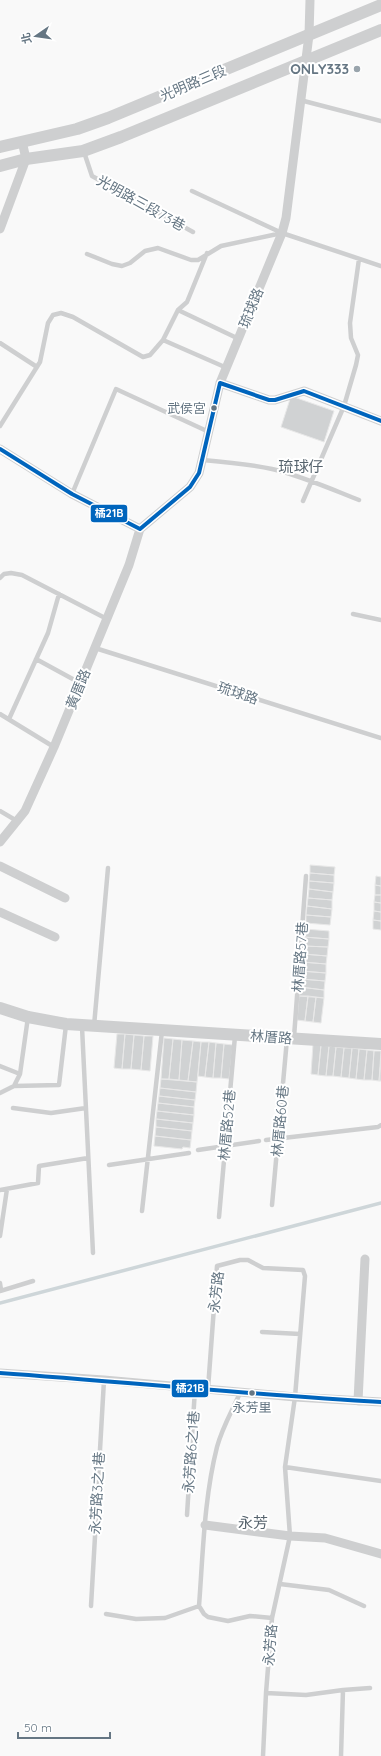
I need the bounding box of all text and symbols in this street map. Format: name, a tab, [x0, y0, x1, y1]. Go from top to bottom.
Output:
north arrow	[16, 16, 56, 56]
text: 北	[18, 31, 34, 45]
place label: ONLY333	[290, 60, 349, 78]
street label: 光明路三段	[157, 61, 229, 105]
marker: ONLY333	[352, 64, 362, 74]
street label: 光明路三段73巷	[94, 171, 188, 235]
street label: 琉球路	[235, 285, 267, 331]
place label: 武侯宮	[167, 400, 206, 416]
marker: 武侯宮	[209, 403, 219, 413]
district label: 琉球仔	[278, 457, 324, 476]
line badge: 橘21B	[90, 504, 128, 523]
text: 橘21B	[95, 506, 123, 520]
street label: 黃厝路	[62, 666, 94, 712]
street label: 琉球路	[215, 678, 261, 708]
street label: 林厝路57巷	[289, 921, 311, 993]
street label: 林厝路	[249, 1027, 293, 1047]
street label: 林厝路60巷	[268, 1084, 292, 1158]
street label: 林厝路52巷	[215, 1089, 239, 1161]
street label: 永芳路	[205, 1270, 227, 1314]
line badge: 橘21B	[171, 1379, 209, 1398]
text: 橘21B	[176, 1381, 204, 1395]
marker: 永芳里	[247, 1388, 257, 1398]
place label: 永芳里	[232, 1399, 272, 1415]
street label: 永芳路6之1巷	[179, 1410, 203, 1494]
street label: 永芳路3之1巷	[86, 1451, 108, 1535]
district label: 永芳	[238, 1513, 268, 1532]
street label: 永芳路	[259, 1623, 281, 1667]
scale bar	[18, 1714, 110, 1740]
text: 50 m	[24, 1720, 52, 1735]

